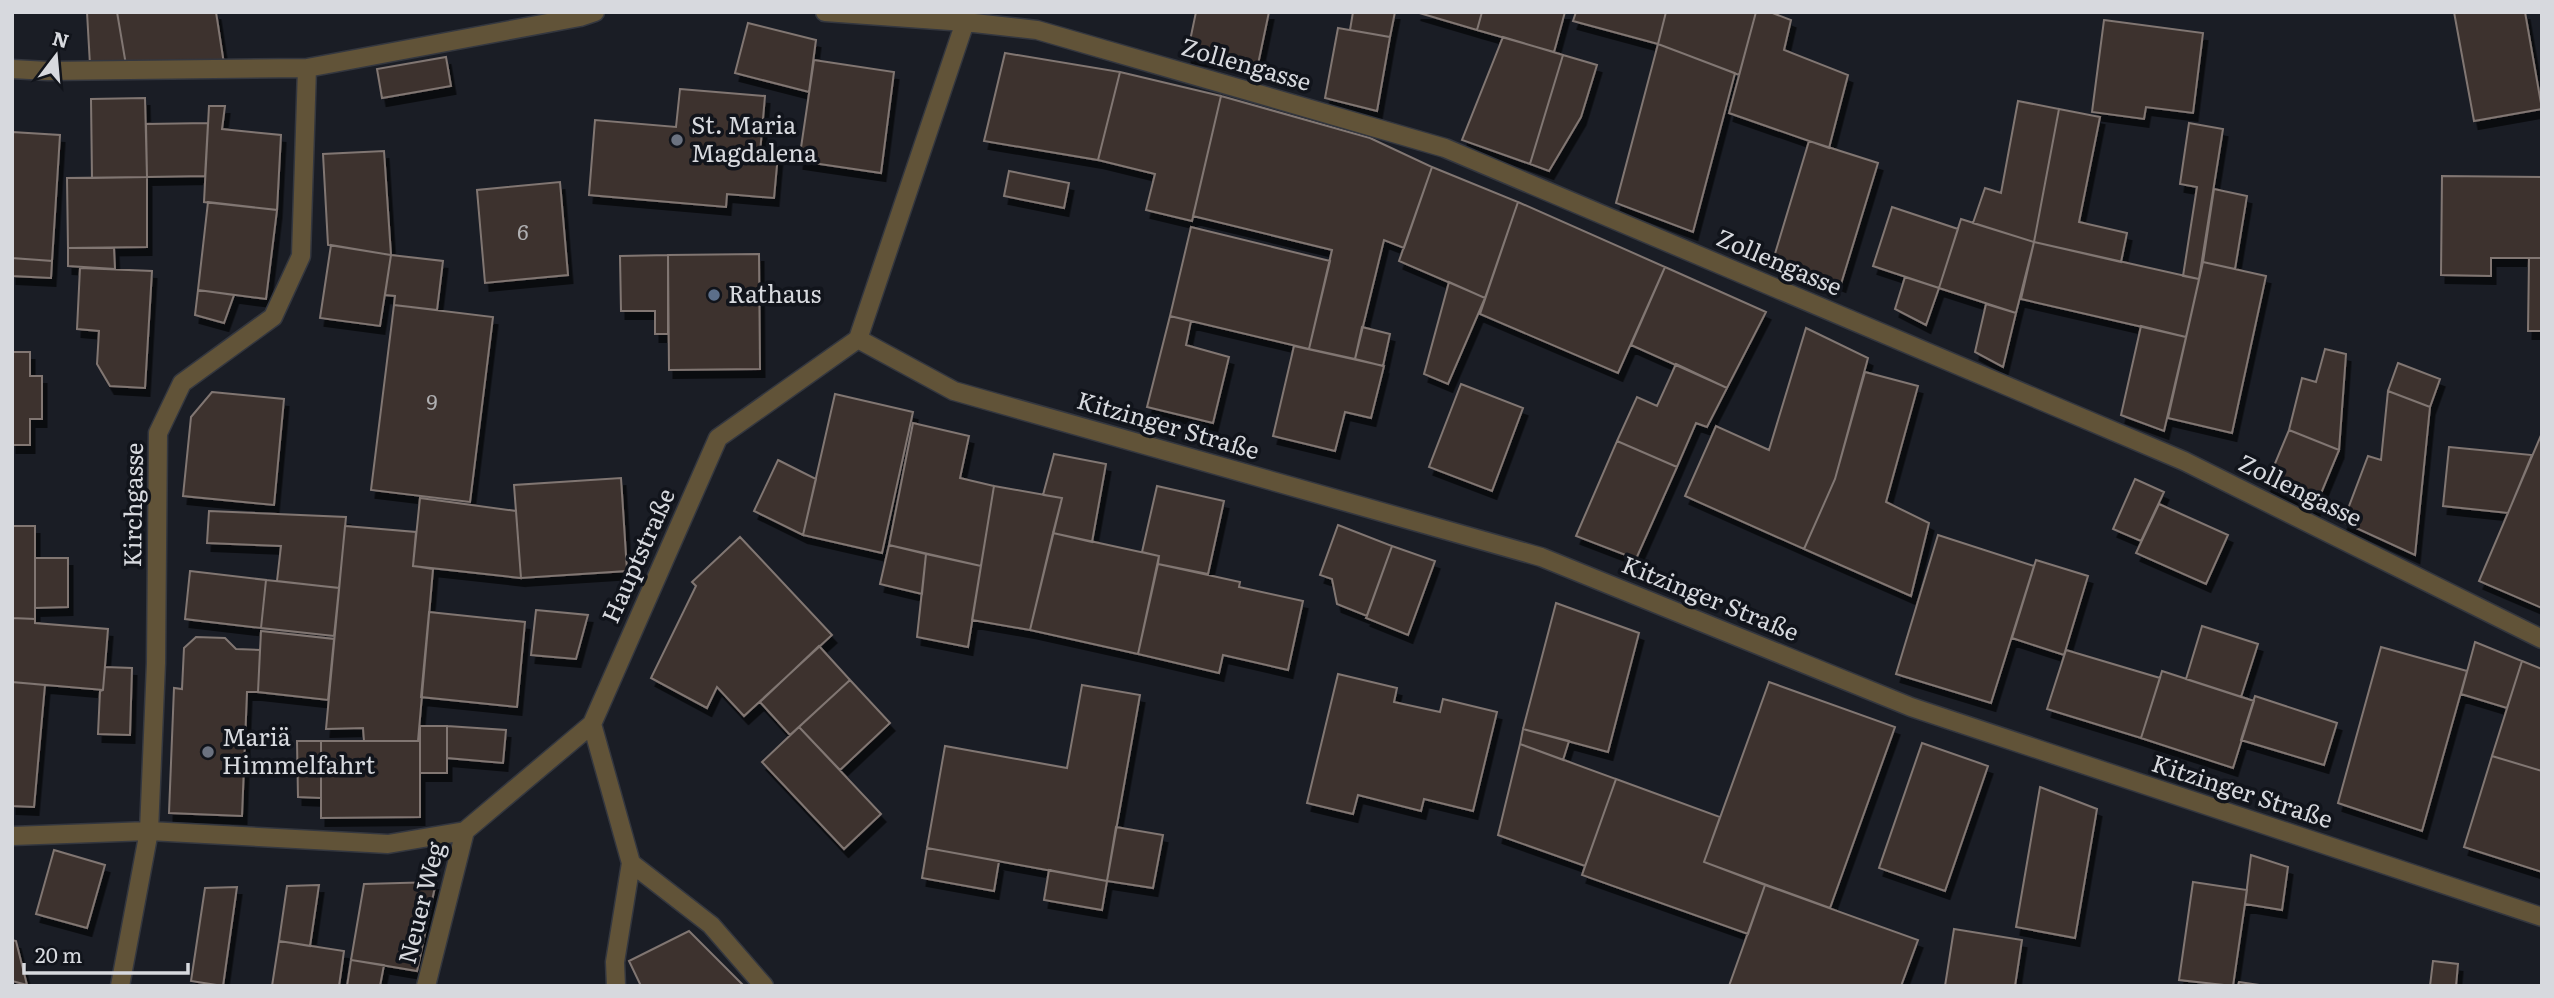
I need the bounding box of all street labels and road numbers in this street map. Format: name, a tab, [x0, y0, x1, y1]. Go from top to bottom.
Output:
street label: Zollengasse	[1178, 27, 1316, 98]
street label: Zollengasse	[1712, 219, 1848, 303]
street label: Kitzinger Straße	[1073, 381, 1264, 466]
street label: Kirchgasse	[113, 442, 150, 568]
street label: Zollengasse	[2233, 444, 2369, 534]
street label: Hauptstraße	[591, 482, 682, 628]
street label: Kitzinger Straße	[1617, 545, 1805, 648]
street label: Kitzinger Straße	[2148, 744, 2338, 835]
street label: Neuer Weg	[388, 837, 452, 967]

